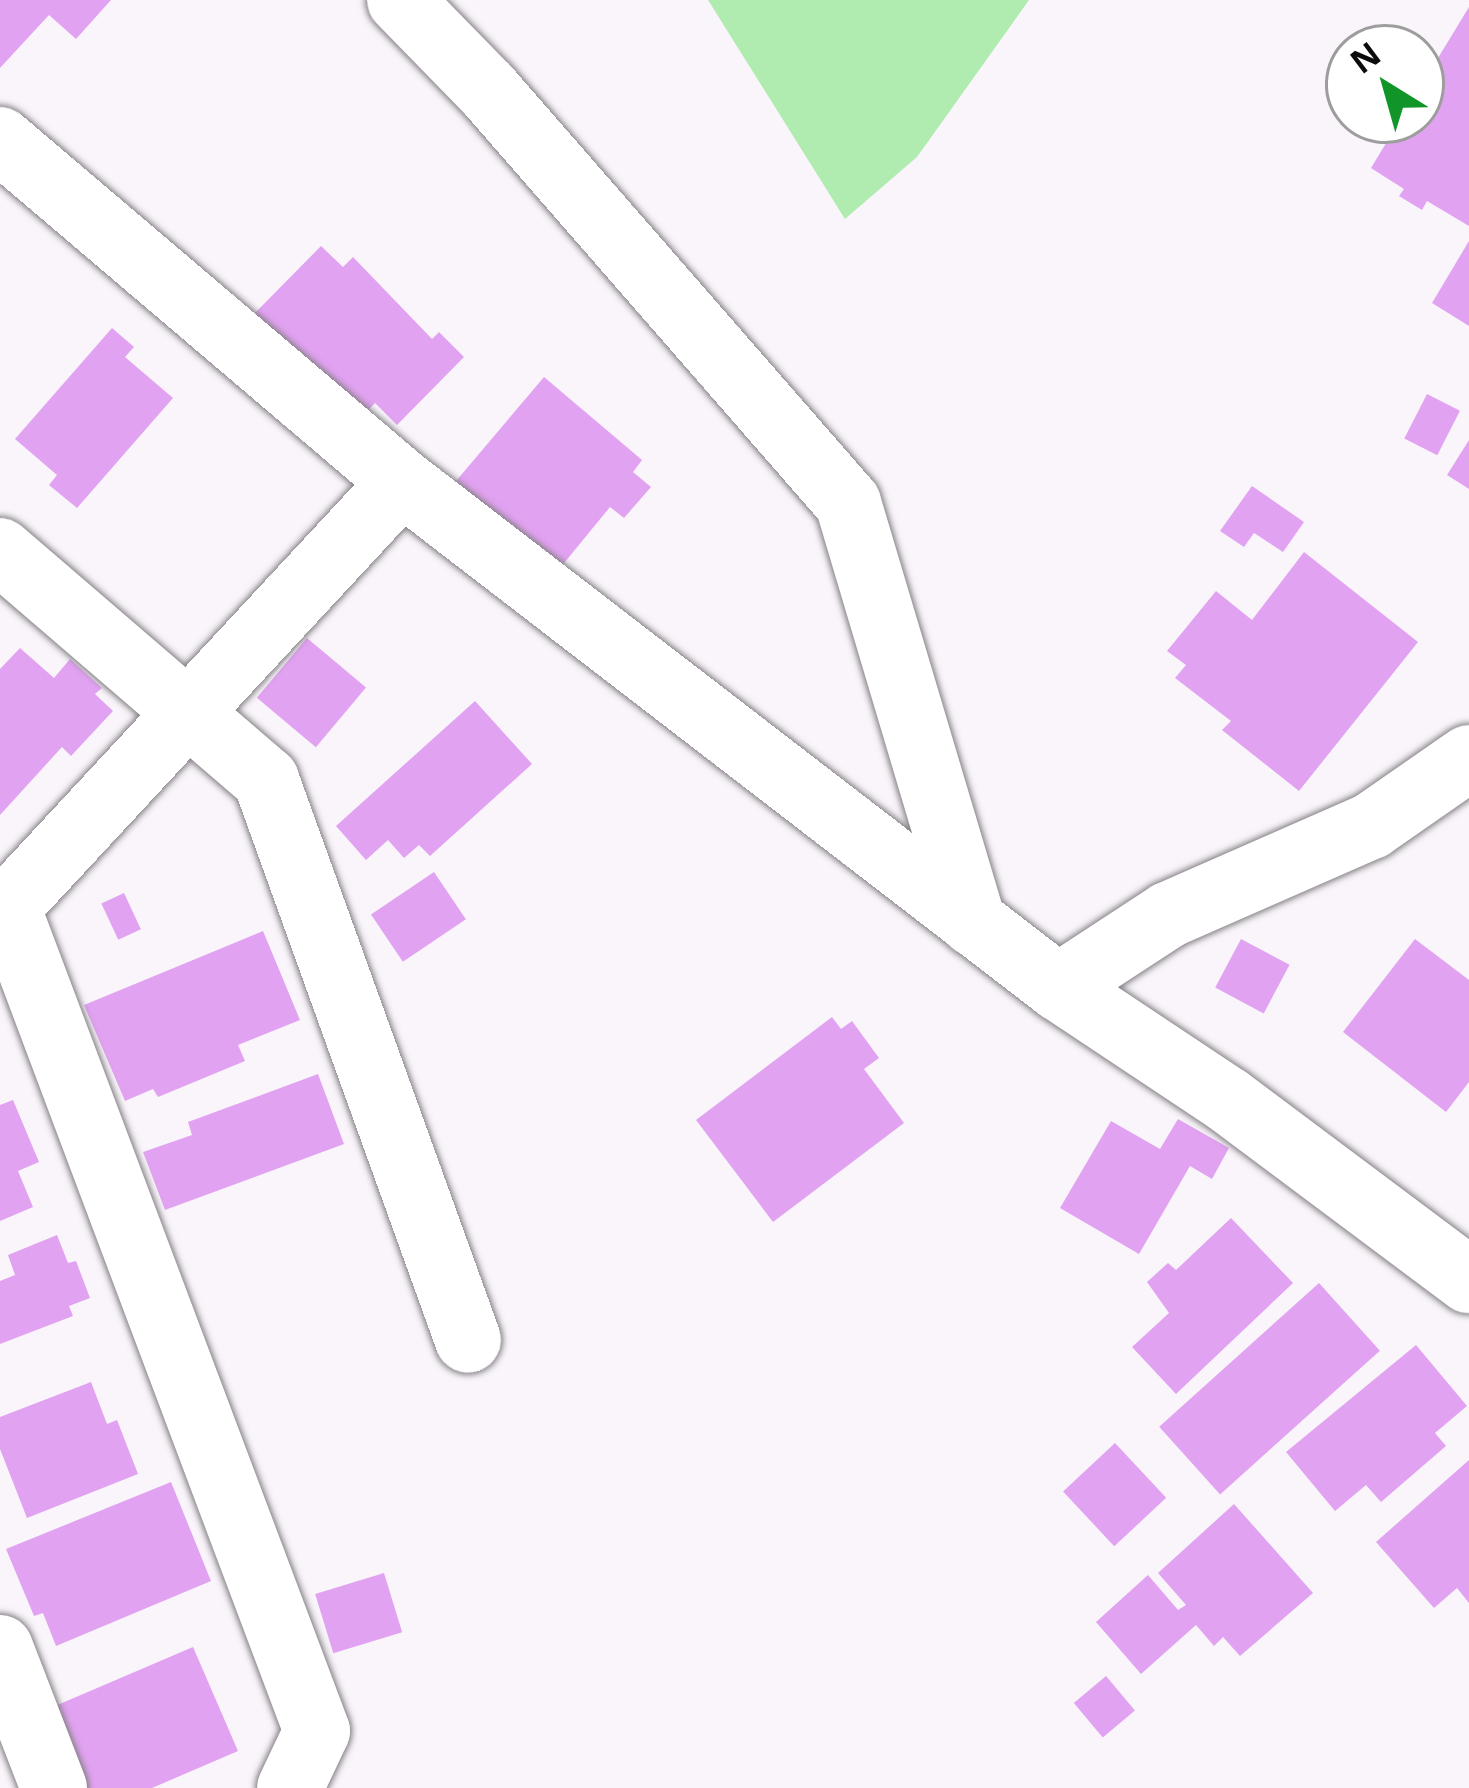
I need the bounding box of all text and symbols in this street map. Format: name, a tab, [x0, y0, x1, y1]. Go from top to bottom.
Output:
north arrow	[1325, 24, 1445, 144]
text: N	[1341, 31, 1389, 83]

